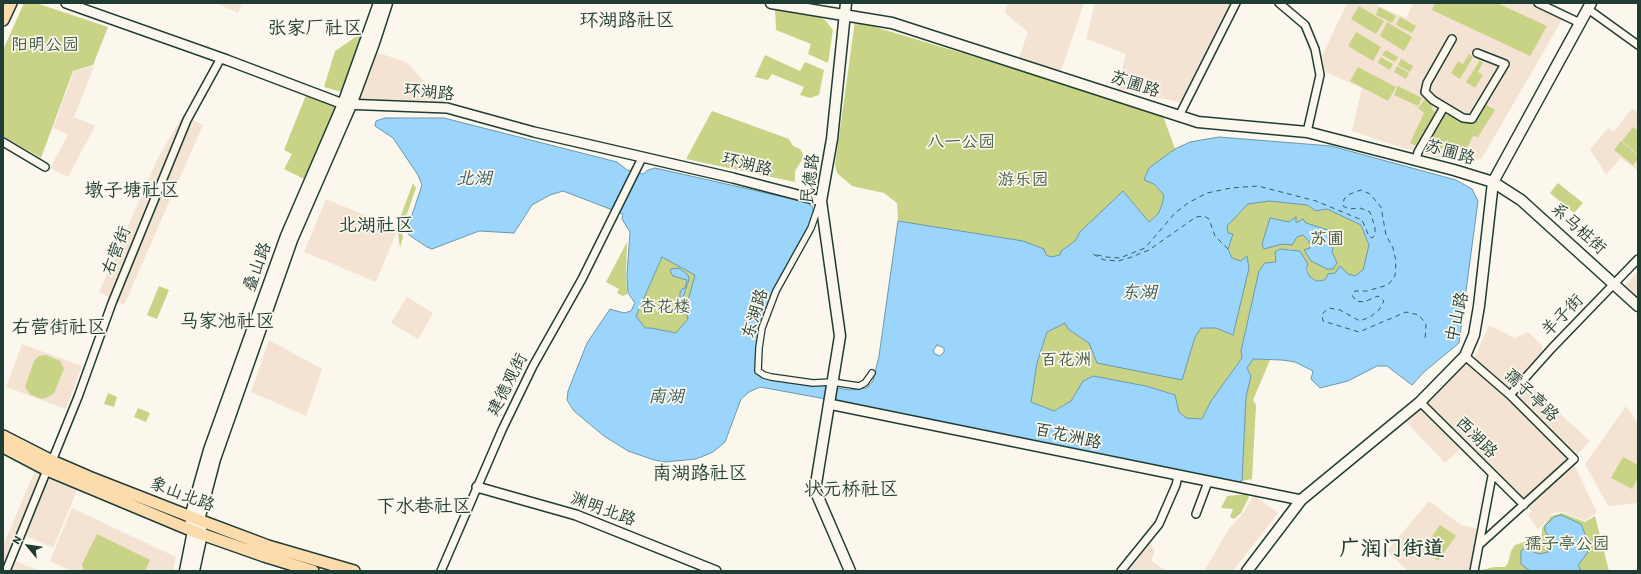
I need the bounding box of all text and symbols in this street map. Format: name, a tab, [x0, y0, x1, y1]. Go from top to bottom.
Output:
district label: 环湖路社区	[580, 10, 674, 32]
district label: 张家厂社区	[268, 18, 362, 40]
park label: 阳明公园	[11, 36, 79, 56]
street label: 苏圃路	[1108, 67, 1162, 103]
street label: 环湖路	[403, 81, 455, 105]
park label: 八一公园	[927, 133, 995, 153]
street label: 苏圃路	[1423, 136, 1477, 170]
street label: 环湖路	[720, 149, 774, 181]
street label: 民德路	[798, 152, 824, 206]
water label: 北湖	[456, 168, 492, 190]
park label: 游乐园	[998, 171, 1048, 191]
district label: 墩子塘社区	[85, 180, 179, 202]
street label: 系马桩街	[1546, 199, 1610, 259]
district label: 北湖社区	[338, 215, 414, 237]
street label: 右营街	[98, 224, 136, 278]
park label: 苏圃	[1310, 230, 1344, 250]
street label: 叠山路	[240, 240, 276, 294]
water label: 东湖	[1121, 282, 1157, 304]
street label: 东湖路	[739, 287, 773, 341]
street label: 中山路	[1442, 290, 1474, 344]
street label: 羊子街	[1538, 291, 1588, 341]
park label: 杏花楼	[640, 298, 690, 318]
district label: 马家池社区	[180, 311, 274, 333]
district label: 右营街社区	[12, 317, 106, 339]
street label: 建德观街	[483, 350, 533, 420]
park label: 百花洲	[1041, 351, 1091, 371]
street label: 孺子亭路	[1499, 365, 1563, 427]
water label: 南湖	[648, 386, 684, 408]
street label: 西湖路	[1451, 413, 1501, 463]
street label: 百花洲路	[1033, 420, 1103, 454]
district label: 南湖路社区	[653, 463, 747, 485]
street label: 象山北路	[147, 473, 217, 517]
district label: 状元桥社区	[804, 479, 898, 501]
street label: 渊明北路	[568, 489, 638, 531]
district label: 下水巷社区	[377, 496, 471, 518]
north arrow	[8, 526, 48, 566]
text: N	[10, 534, 25, 546]
park label: 孺子亭公园	[1525, 535, 1609, 555]
district label: 广润门街道	[1340, 537, 1444, 563]

